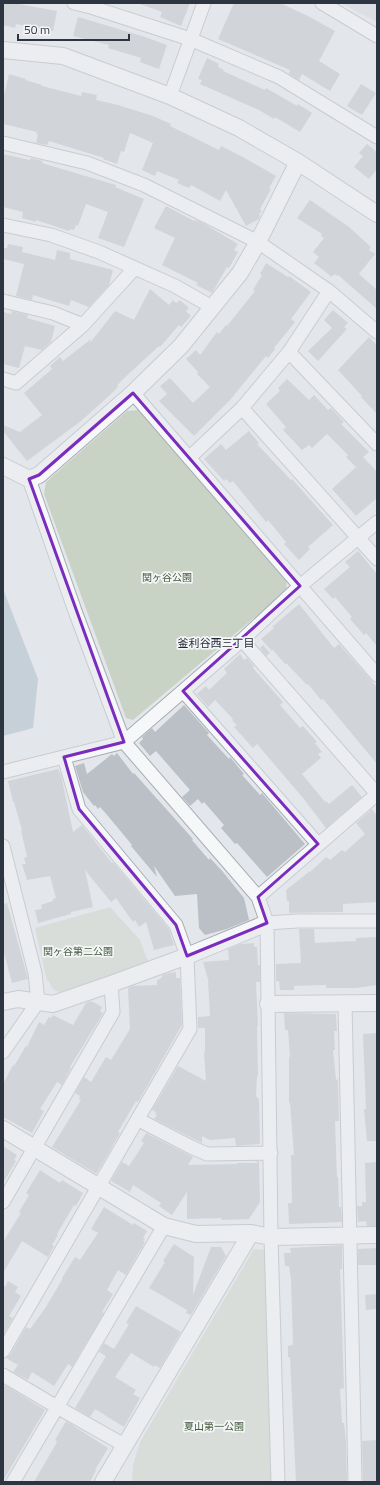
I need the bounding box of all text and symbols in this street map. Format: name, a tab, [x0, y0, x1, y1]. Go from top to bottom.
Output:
scale bar	[18, 16, 129, 42]
text: 50 m	[24, 20, 50, 39]
park label: 関ヶ谷公園	[142, 570, 192, 585]
district label: 釜利谷西三丁目	[178, 635, 255, 651]
park label: 関ヶ谷第二公園	[43, 944, 113, 959]
park label: 夏山第一公園	[184, 1419, 244, 1434]

